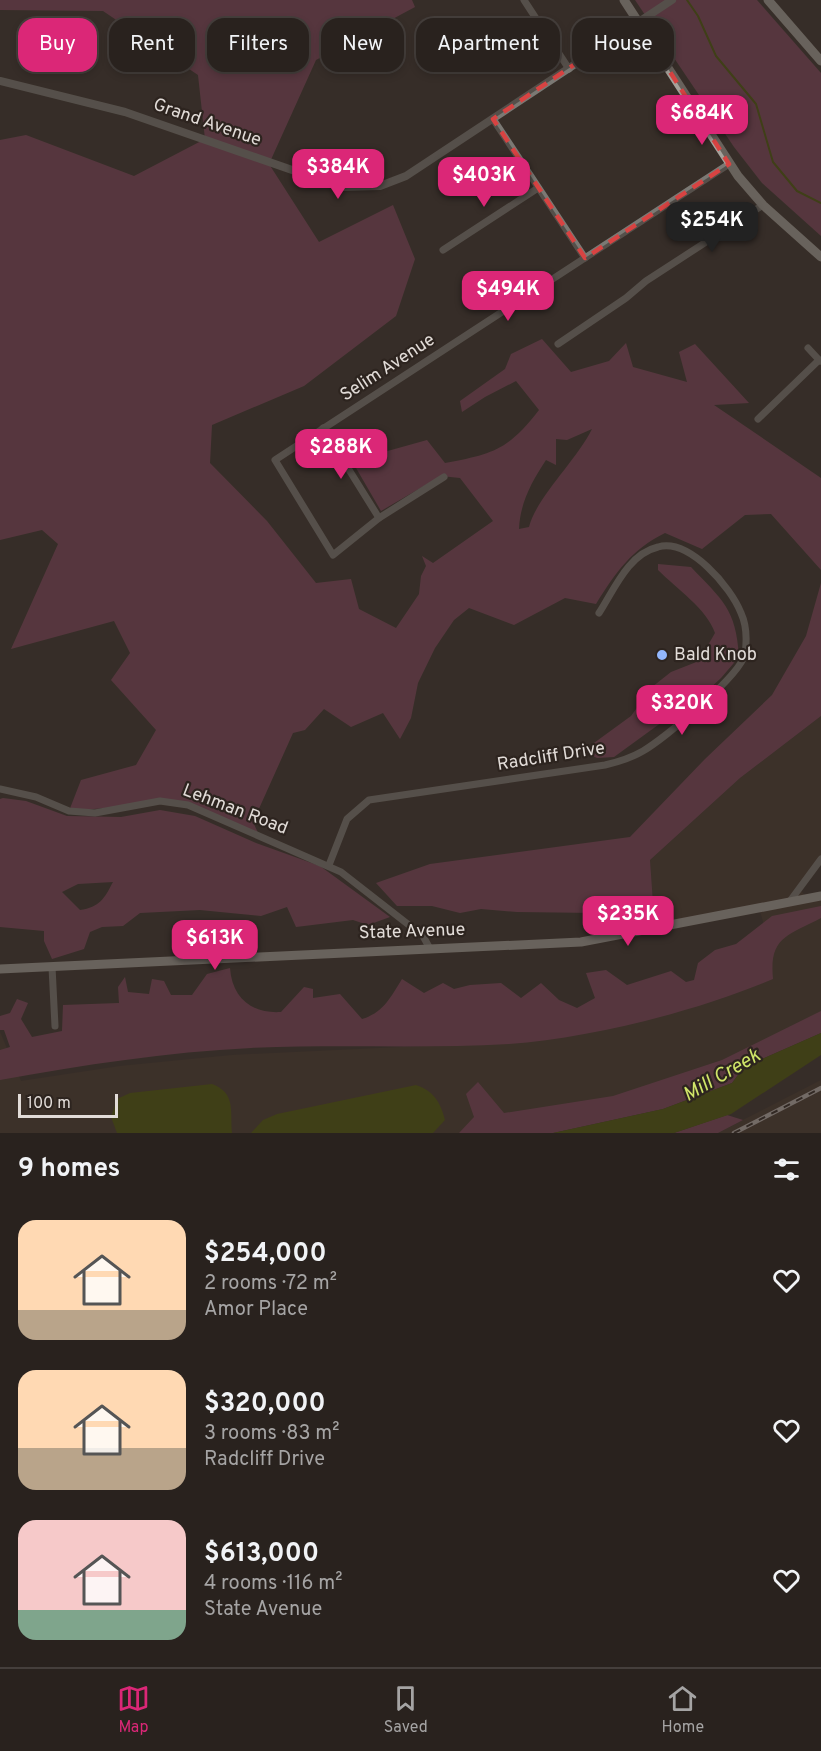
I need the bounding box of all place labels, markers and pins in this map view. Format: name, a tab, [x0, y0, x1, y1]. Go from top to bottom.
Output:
pin: $684K	[660, 95, 744, 146]
pin: $384K	[296, 149, 380, 200]
pin: $403K	[442, 157, 526, 208]
pin: $254K	[670, 202, 754, 253]
pin: $494K	[466, 271, 550, 322]
pin: $288K	[299, 429, 383, 480]
place label: Bald Knob	[674, 644, 757, 667]
marker: Bald Knob	[655, 648, 669, 662]
pin: $320K	[640, 685, 724, 736]
pin: $235K	[586, 896, 670, 947]
pin: $613K	[173, 920, 257, 971]

